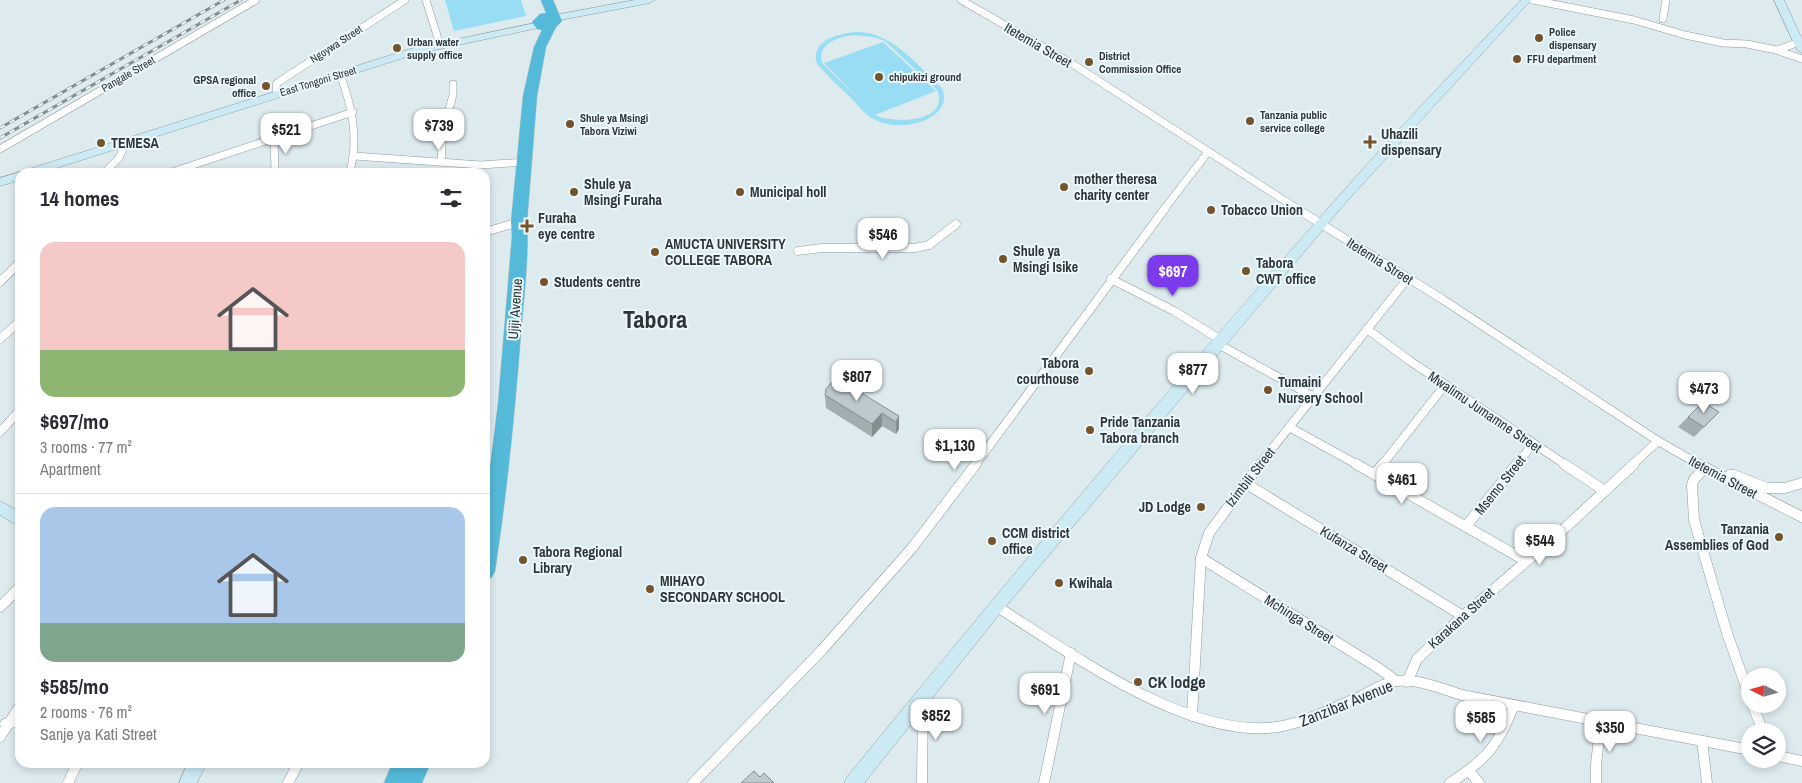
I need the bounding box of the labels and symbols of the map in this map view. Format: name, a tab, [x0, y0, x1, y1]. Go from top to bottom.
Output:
street label: Itetemia Street	[1001, 18, 1075, 72]
street label: Ngoywa Street	[307, 22, 365, 66]
place label: Police dispensary	[1549, 25, 1597, 52]
marker: Police dispensary	[1533, 32, 1545, 44]
place label: Urban water supply office	[407, 35, 463, 62]
marker: Urban water supply office	[391, 42, 403, 54]
place label: District Commission Office	[1099, 49, 1181, 76]
place label: FFU department	[1527, 52, 1596, 66]
street label: Pangale Street	[99, 53, 158, 95]
marker: FFU department	[1511, 53, 1523, 65]
marker: District Commission Office	[1083, 56, 1095, 68]
street label: East Tongoni Street	[278, 63, 358, 99]
place label: chipukizi ground	[889, 70, 961, 84]
marker: chipukizi ground	[873, 71, 885, 83]
place label: GPSA regional office	[193, 73, 256, 100]
marker: GPSA regional office	[260, 80, 272, 92]
pin: $739	[409, 108, 469, 151]
place label: Tanzania public service college	[1260, 108, 1327, 135]
place label: Shule ya Msingi Tabora Viziwi	[580, 111, 648, 138]
pin: $521	[256, 112, 316, 155]
marker: Tanzania public service college	[1244, 115, 1256, 127]
marker: Shule ya Msingi Tabora Viziwi	[564, 118, 576, 130]
place label: Uhazili dispensary	[1381, 125, 1442, 159]
place label: TEMESA	[111, 134, 160, 152]
marker: Uhazili dispensary	[1363, 135, 1377, 149]
marker: TEMESA	[95, 137, 107, 149]
place label: mother theresa charity center	[1074, 170, 1158, 204]
place label: Shule ya Msingi Furaha	[584, 175, 662, 209]
marker: mother theresa charity center	[1058, 181, 1070, 193]
place label: Municipal holl	[750, 183, 827, 201]
marker: Shule ya Msingi Furaha	[568, 186, 580, 198]
marker: Municipal holl	[734, 186, 746, 198]
place label: Tobacco Union	[1221, 201, 1303, 219]
marker: Tobacco Union	[1205, 204, 1217, 216]
place label: Furaha eye centre	[538, 209, 595, 243]
pin: $546	[853, 218, 913, 260]
marker: Furaha eye centre	[520, 219, 534, 233]
street label: Itetemia Street	[1343, 233, 1417, 289]
place label: AMUCTA UNIVERSITY COLLEGE TABORA	[665, 235, 786, 269]
place label: Shule ya Msingi Isike	[1013, 242, 1078, 276]
marker: AMUCTA UNIVERSITY COLLEGE TABORA	[649, 246, 661, 258]
marker: Shule ya Msingi Isike	[997, 253, 1009, 265]
pin: $697	[1143, 254, 1203, 297]
place label: Tabora CWT office	[1256, 254, 1316, 288]
marker: Tabora CWT office	[1240, 265, 1252, 277]
place label: Students centre	[554, 273, 641, 291]
marker: Students centre	[538, 276, 550, 288]
street label: Ujiji Avenue	[504, 278, 526, 340]
district label: Tabora	[623, 303, 687, 335]
pin: $877	[1163, 352, 1223, 395]
place label: Tabora courthouse	[1016, 354, 1080, 388]
pin: $807	[827, 360, 887, 402]
marker: Tabora courthouse	[1083, 365, 1095, 377]
street label: Mwalimu Jumamne Street	[1425, 367, 1545, 457]
pin: $473	[1674, 372, 1734, 414]
place label: Tumaini Nursery School	[1278, 373, 1363, 407]
marker: Tumaini Nursery School	[1262, 384, 1274, 396]
place label: Pride Tanzania Tabora branch	[1100, 413, 1181, 447]
marker: Pride Tanzania Tabora branch	[1084, 424, 1096, 436]
pin: $1,130	[914, 428, 996, 471]
street label: Izimbili Street	[1221, 444, 1279, 510]
street label: Itetemia Street	[1686, 451, 1760, 503]
street label: Msemo Street	[1471, 452, 1529, 518]
pin: $461	[1372, 462, 1432, 505]
place label: JD Lodge	[1139, 498, 1191, 516]
marker: JD Lodge	[1195, 501, 1207, 513]
place label: Tanzania Assemblies of God	[1665, 520, 1770, 554]
street label: Kufanza Street	[1317, 522, 1391, 576]
place label: CCM district office	[1002, 524, 1070, 558]
pin: $544	[1510, 524, 1570, 566]
marker: Tanzania Assemblies of God	[1773, 531, 1785, 543]
marker: CCM district office	[986, 535, 998, 547]
place label: Tabora Regional Library	[533, 543, 622, 577]
marker: Tabora Regional Library	[517, 554, 529, 566]
place label: MIHAYO SECONDARY SCHOOL	[660, 572, 785, 606]
place label: Kwihala	[1069, 574, 1113, 592]
marker: Kwihala	[1053, 577, 1065, 589]
marker: MIHAYO SECONDARY SCHOOL	[644, 583, 656, 595]
street label: Karakana Street	[1424, 584, 1498, 652]
street label: Mchinga Street	[1261, 591, 1337, 647]
north arrow	[1741, 668, 1786, 712]
place label: CK lodge	[1148, 671, 1206, 693]
pin: $691	[1015, 672, 1075, 715]
street label: Zanzibar Avenue	[1296, 674, 1396, 732]
marker: CK lodge	[1132, 676, 1144, 688]
pin: $852	[906, 698, 966, 741]
pin: $585	[1451, 700, 1511, 743]
pin: $350	[1580, 710, 1640, 753]

